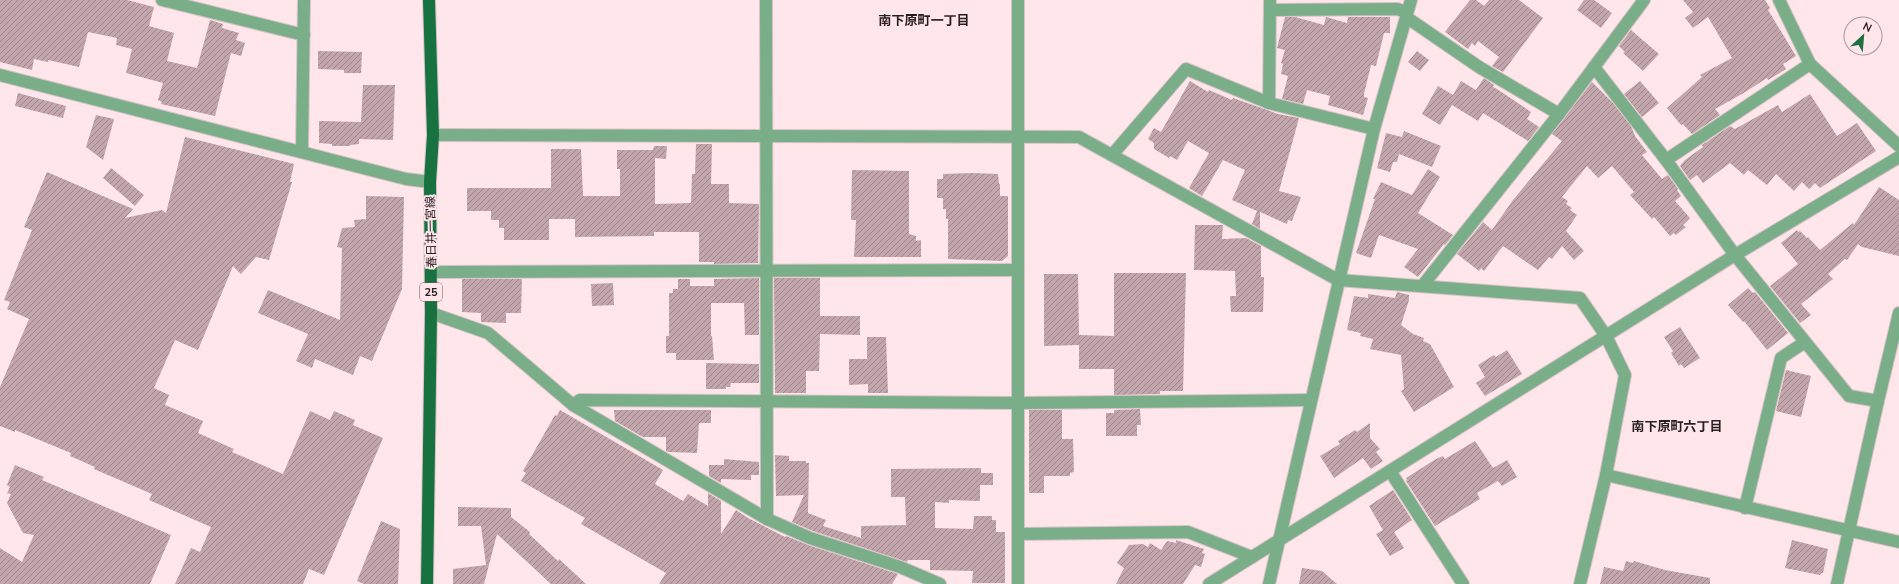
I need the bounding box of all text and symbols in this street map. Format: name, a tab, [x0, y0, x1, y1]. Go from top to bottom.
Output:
district label: 南下原町一丁目	[878, 12, 970, 30]
north arrow	[1843, 16, 1883, 56]
text: N	[1860, 19, 1874, 36]
street label: 春日井一宮線	[422, 196, 440, 268]
road number: 25	[420, 283, 442, 301]
district label: 南下原町六丁目	[1631, 418, 1723, 436]

